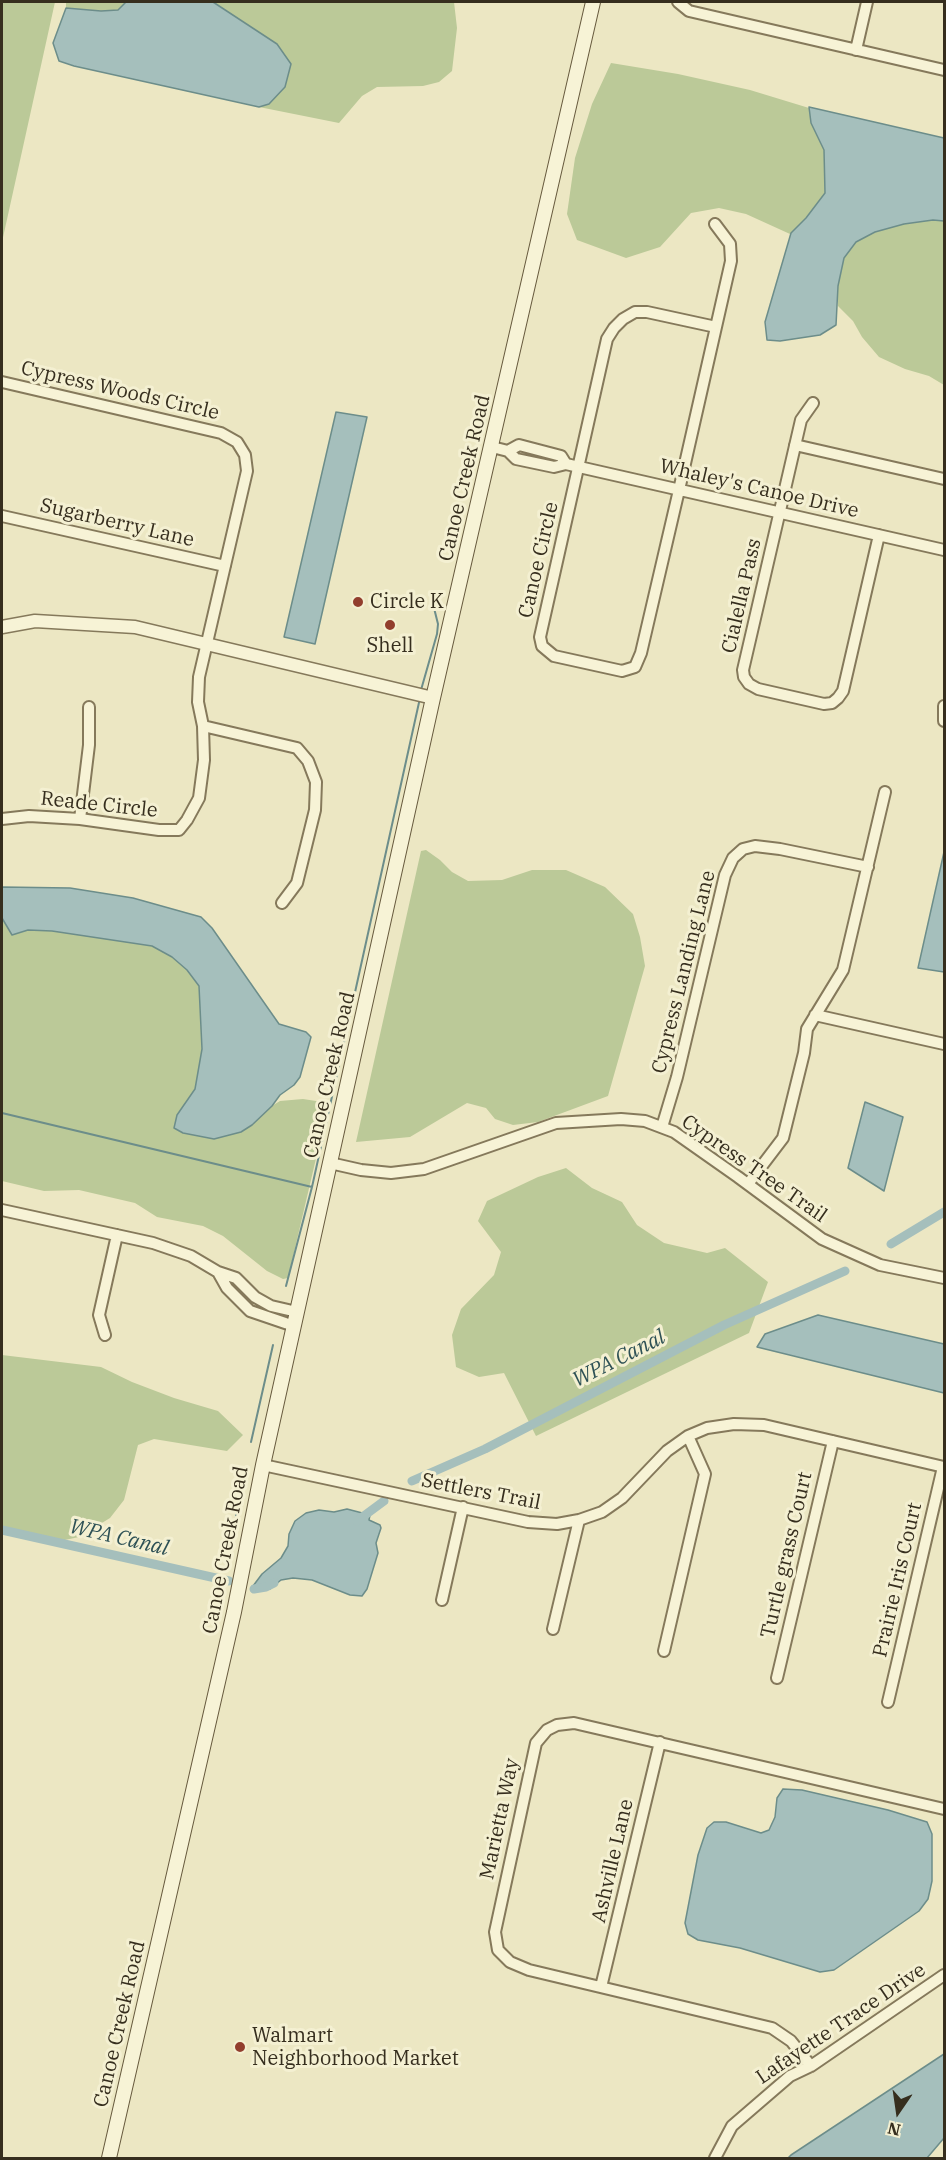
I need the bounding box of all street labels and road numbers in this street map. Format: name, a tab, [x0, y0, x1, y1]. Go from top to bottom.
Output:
street label: Cypress Woods Circle	[19, 357, 221, 425]
street label: Canoe Creek Road	[434, 392, 496, 564]
street label: Whaley's Canoe Drive	[657, 454, 861, 524]
street label: Sugarberry Lane	[38, 494, 196, 552]
street label: Canoe Circle	[514, 500, 564, 620]
street label: Cialella Pass	[717, 536, 767, 656]
street label: Reade Circle	[39, 787, 159, 823]
street label: Cypress Landing Lane	[647, 868, 721, 1076]
street label: Canoe Creek Road	[299, 989, 361, 1161]
street label: Cypress Tree Trail	[677, 1110, 831, 1228]
street label: Canoe Creek Road	[198, 1464, 254, 1636]
street label: Settlers Trail	[419, 1469, 543, 1515]
street label: Turtle grass Court	[756, 1470, 818, 1640]
street label: Prairie Iris Court	[869, 1500, 927, 1660]
street label: Marietta Way	[475, 1756, 525, 1882]
street label: Ashville Lane	[587, 1797, 639, 1925]
street label: Canoe Creek Road	[89, 1938, 151, 2110]
street label: Lafayette Trace Drive	[752, 1958, 930, 2090]

